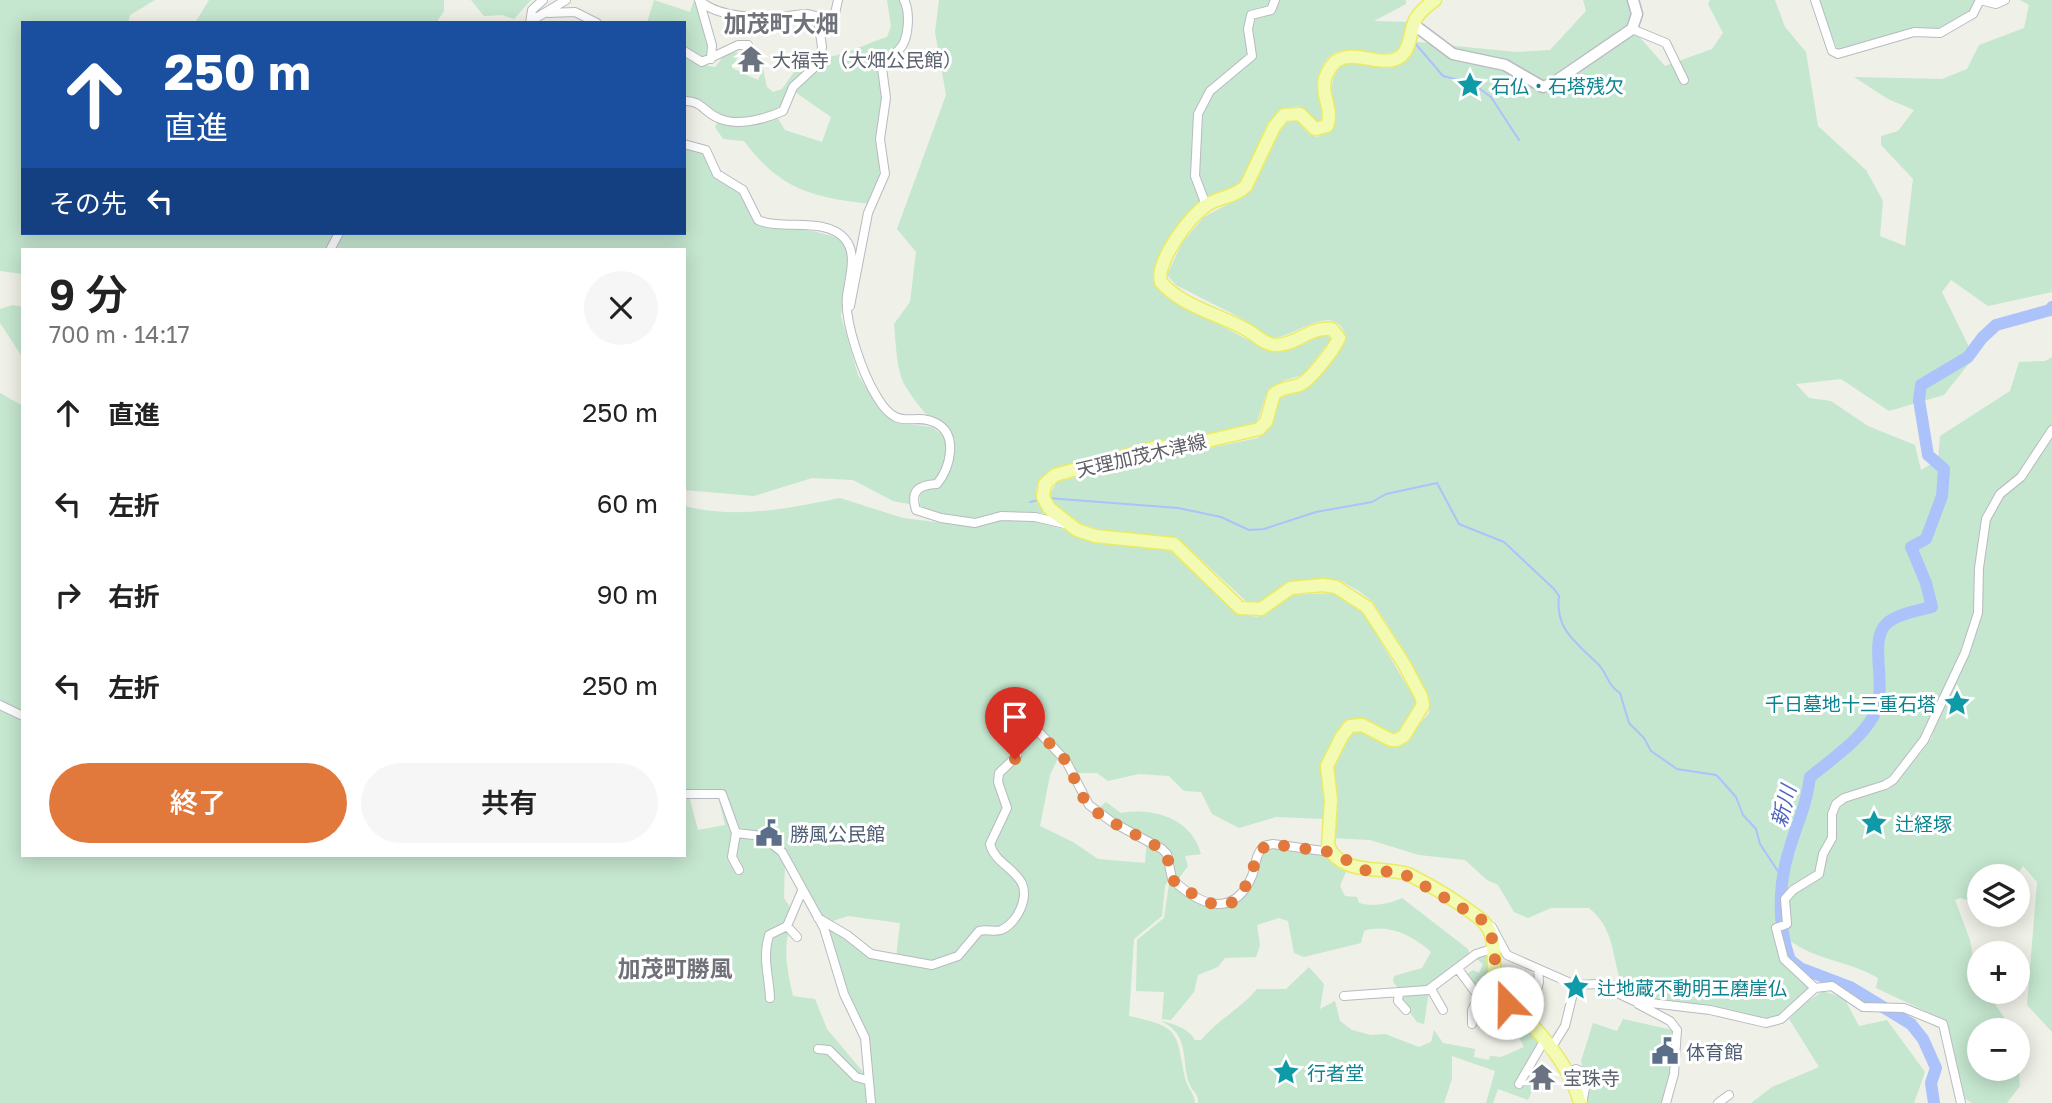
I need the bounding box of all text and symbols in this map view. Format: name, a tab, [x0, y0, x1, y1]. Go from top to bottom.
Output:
district label: 加茂町大畑	[724, 9, 839, 37]
text: 250 m	[164, 42, 311, 101]
temple icon: 大福寺（大畑公民館）	[736, 44, 766, 74]
place label: 大福寺（大畑公民館）	[772, 48, 962, 71]
icon: ahead	[49, 49, 140, 140]
place icon: 石仏・石塔残欠	[1455, 70, 1485, 100]
place label: 石仏・石塔残欠	[1491, 74, 1624, 97]
text: 直進	[164, 108, 228, 146]
icon: left	[141, 182, 179, 220]
text: その先	[49, 188, 127, 219]
text: 9 分	[49, 269, 128, 319]
button: close	[584, 271, 658, 345]
text: 700 m · 14:17	[49, 320, 190, 348]
icon: ahead	[49, 394, 87, 432]
text: 250 m	[582, 397, 658, 428]
text: 直進	[108, 399, 160, 430]
street label: 天理加茂木津線	[1074, 429, 1208, 481]
icon: left	[49, 485, 87, 523]
text: 60 m	[597, 488, 658, 519]
text: 左折	[108, 490, 160, 521]
icon: right	[49, 576, 87, 614]
text: 90 m	[597, 579, 658, 610]
text: 右折	[108, 581, 160, 612]
icon: left	[49, 667, 87, 705]
text: 250 m	[582, 670, 658, 701]
text: 左折	[108, 672, 160, 703]
pin	[985, 687, 1045, 759]
place icon: 千日墓地十三重石塔	[1942, 688, 1972, 718]
place label: 千日墓地十三重石塔	[1765, 692, 1936, 715]
icon: arrive	[996, 698, 1034, 736]
button: 終了	[49, 763, 347, 843]
button: 共有	[361, 763, 658, 843]
water label: 新川	[1765, 780, 1802, 830]
place icon: 辻経塚	[1859, 808, 1889, 838]
place label: 辻経塚	[1895, 812, 1952, 835]
public building icon: 勝風公民館	[754, 818, 784, 848]
place label: 勝風公民館	[790, 822, 885, 845]
map controls	[1967, 864, 2030, 1081]
button: layers	[1967, 864, 2030, 927]
button: +	[1967, 941, 2030, 1004]
district label: 加茂町勝風	[618, 954, 733, 982]
position arrow	[1470, 966, 1544, 1040]
place icon: 辻地蔵不動明王磨崖仏	[1561, 972, 1591, 1002]
place label: 辻地蔵不動明王磨崖仏	[1597, 976, 1787, 999]
button: −	[1967, 1018, 2030, 1081]
public building icon: 体育館	[1650, 1036, 1680, 1066]
place label: 体育館	[1686, 1040, 1743, 1063]
place icon: 行者堂	[1271, 1057, 1301, 1087]
place label: 行者堂	[1307, 1061, 1364, 1084]
temple icon: 宝珠寺	[1527, 1062, 1557, 1092]
place label: 宝珠寺	[1563, 1066, 1620, 1089]

